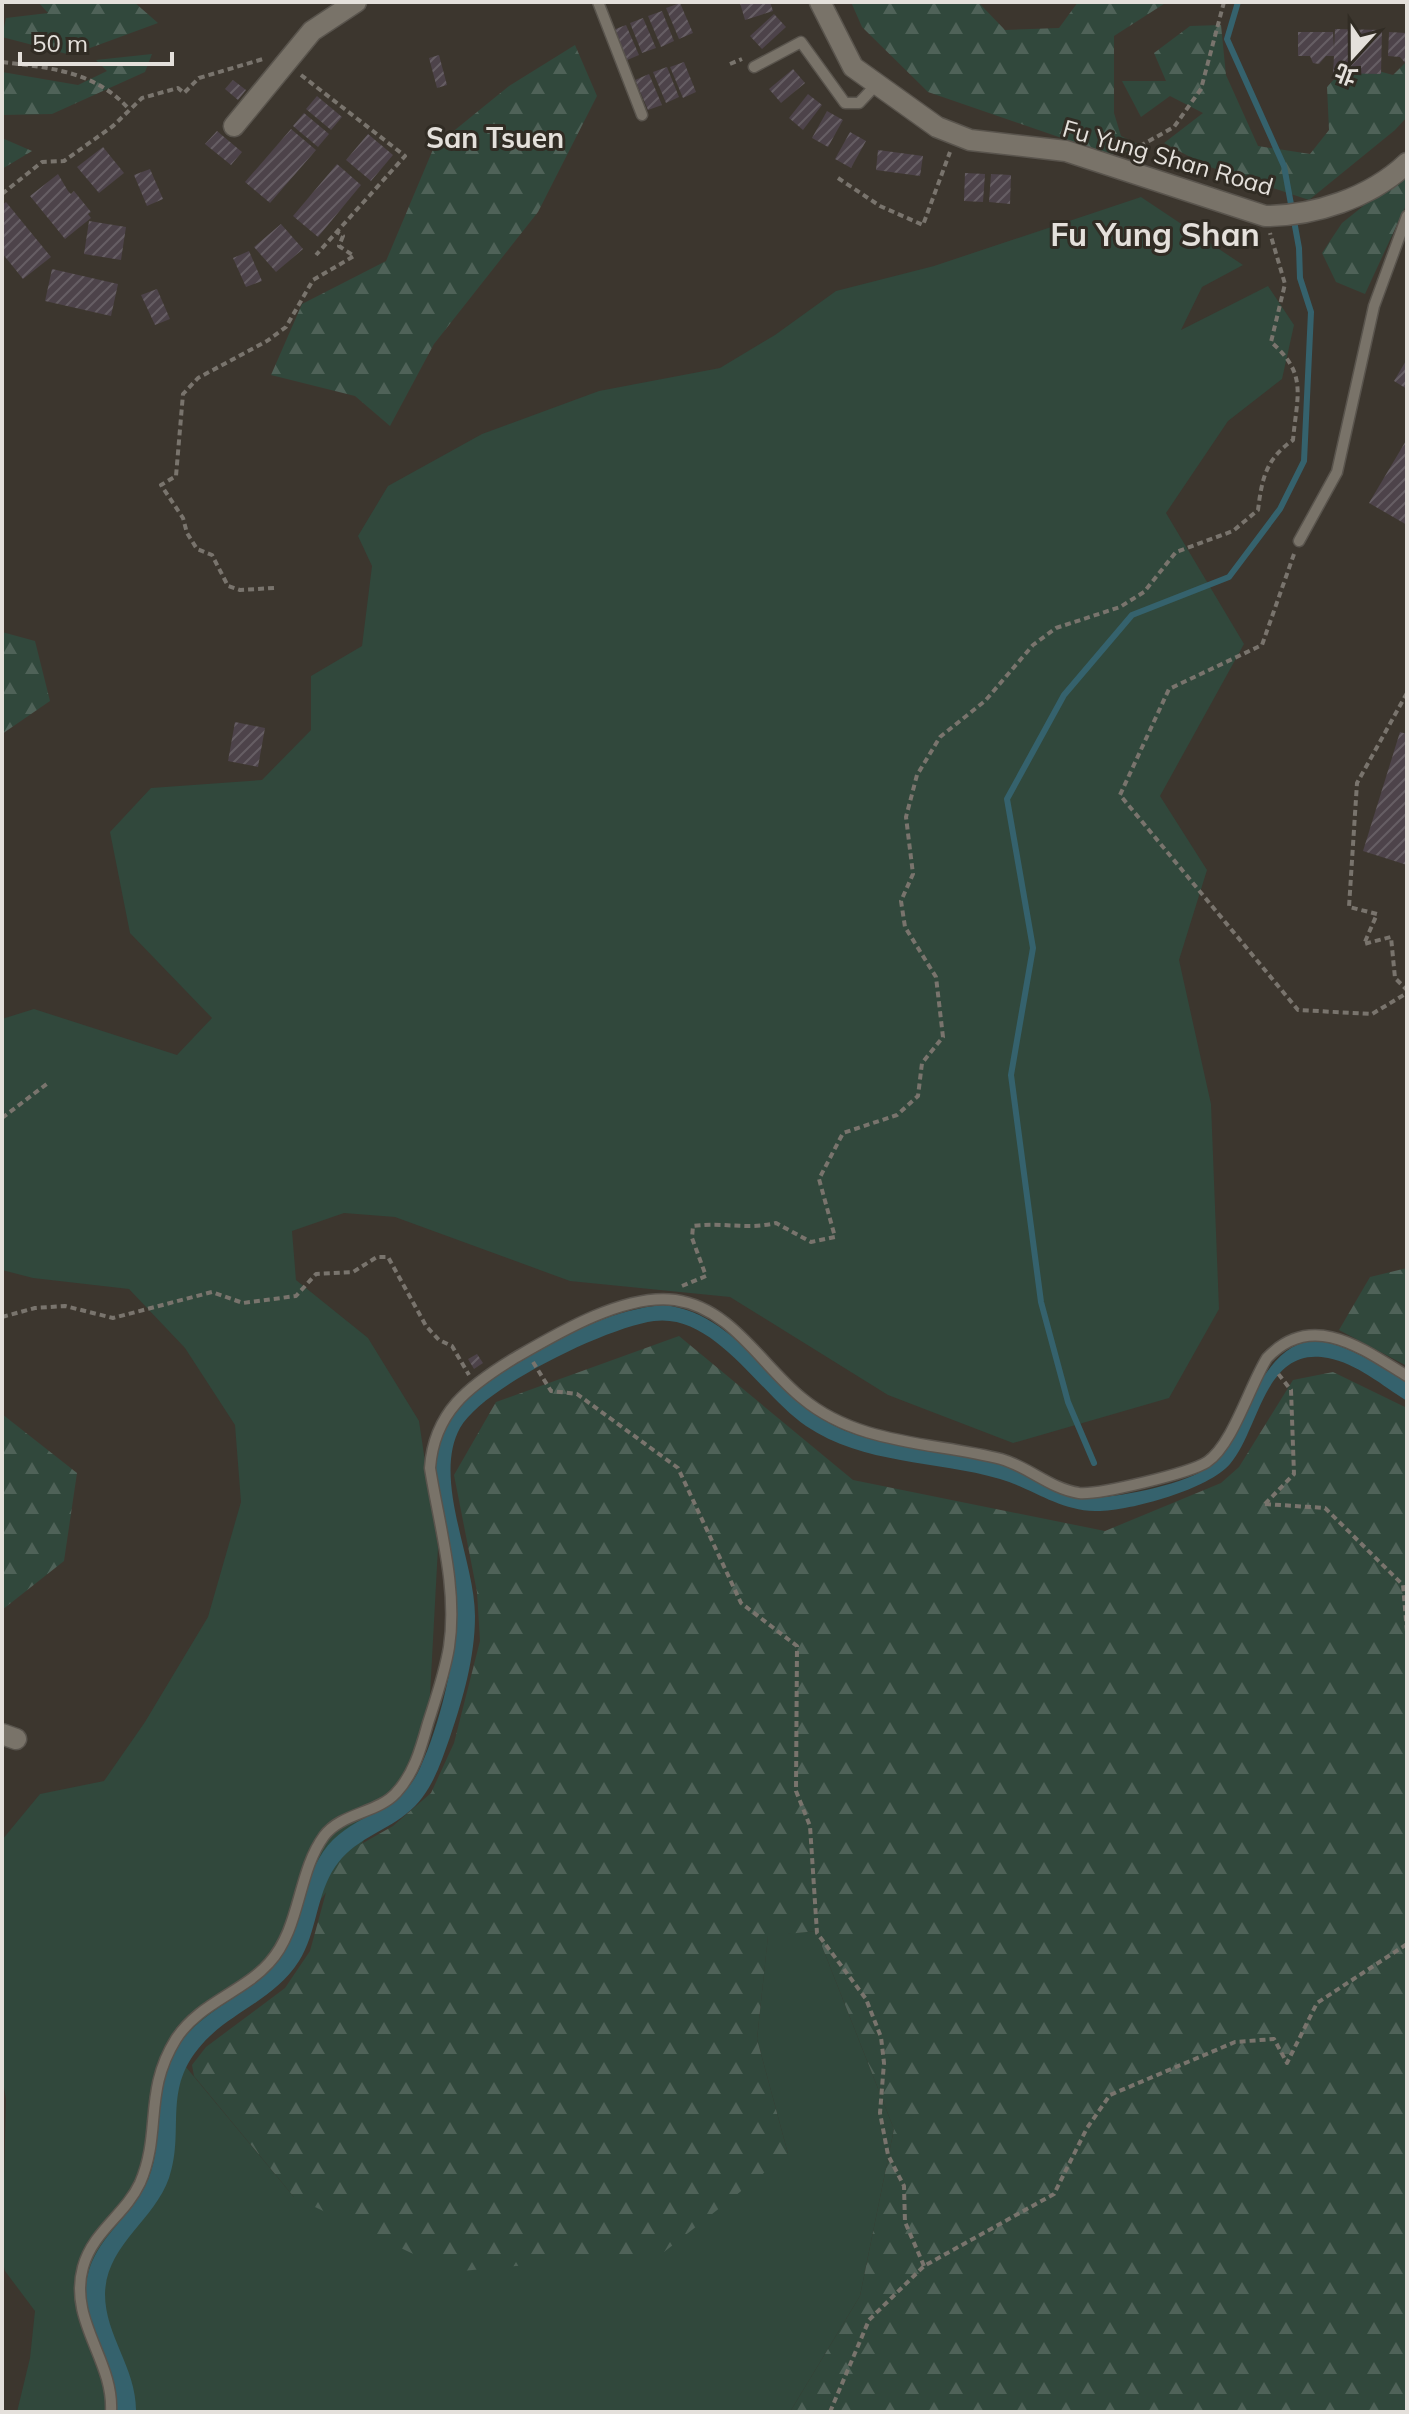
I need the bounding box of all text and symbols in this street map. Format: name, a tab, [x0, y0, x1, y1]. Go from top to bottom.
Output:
scale bar	[20, 16, 172, 66]
north arrow	[1313, 16, 1393, 96]
text: 50 m	[32, 28, 88, 58]
text: 北	[1331, 58, 1361, 92]
street label: Fu Yung Shan Road	[1059, 113, 1277, 201]
district label: San Tsuen	[426, 120, 564, 155]
district label: Fu Yung Shan	[1050, 214, 1260, 254]

